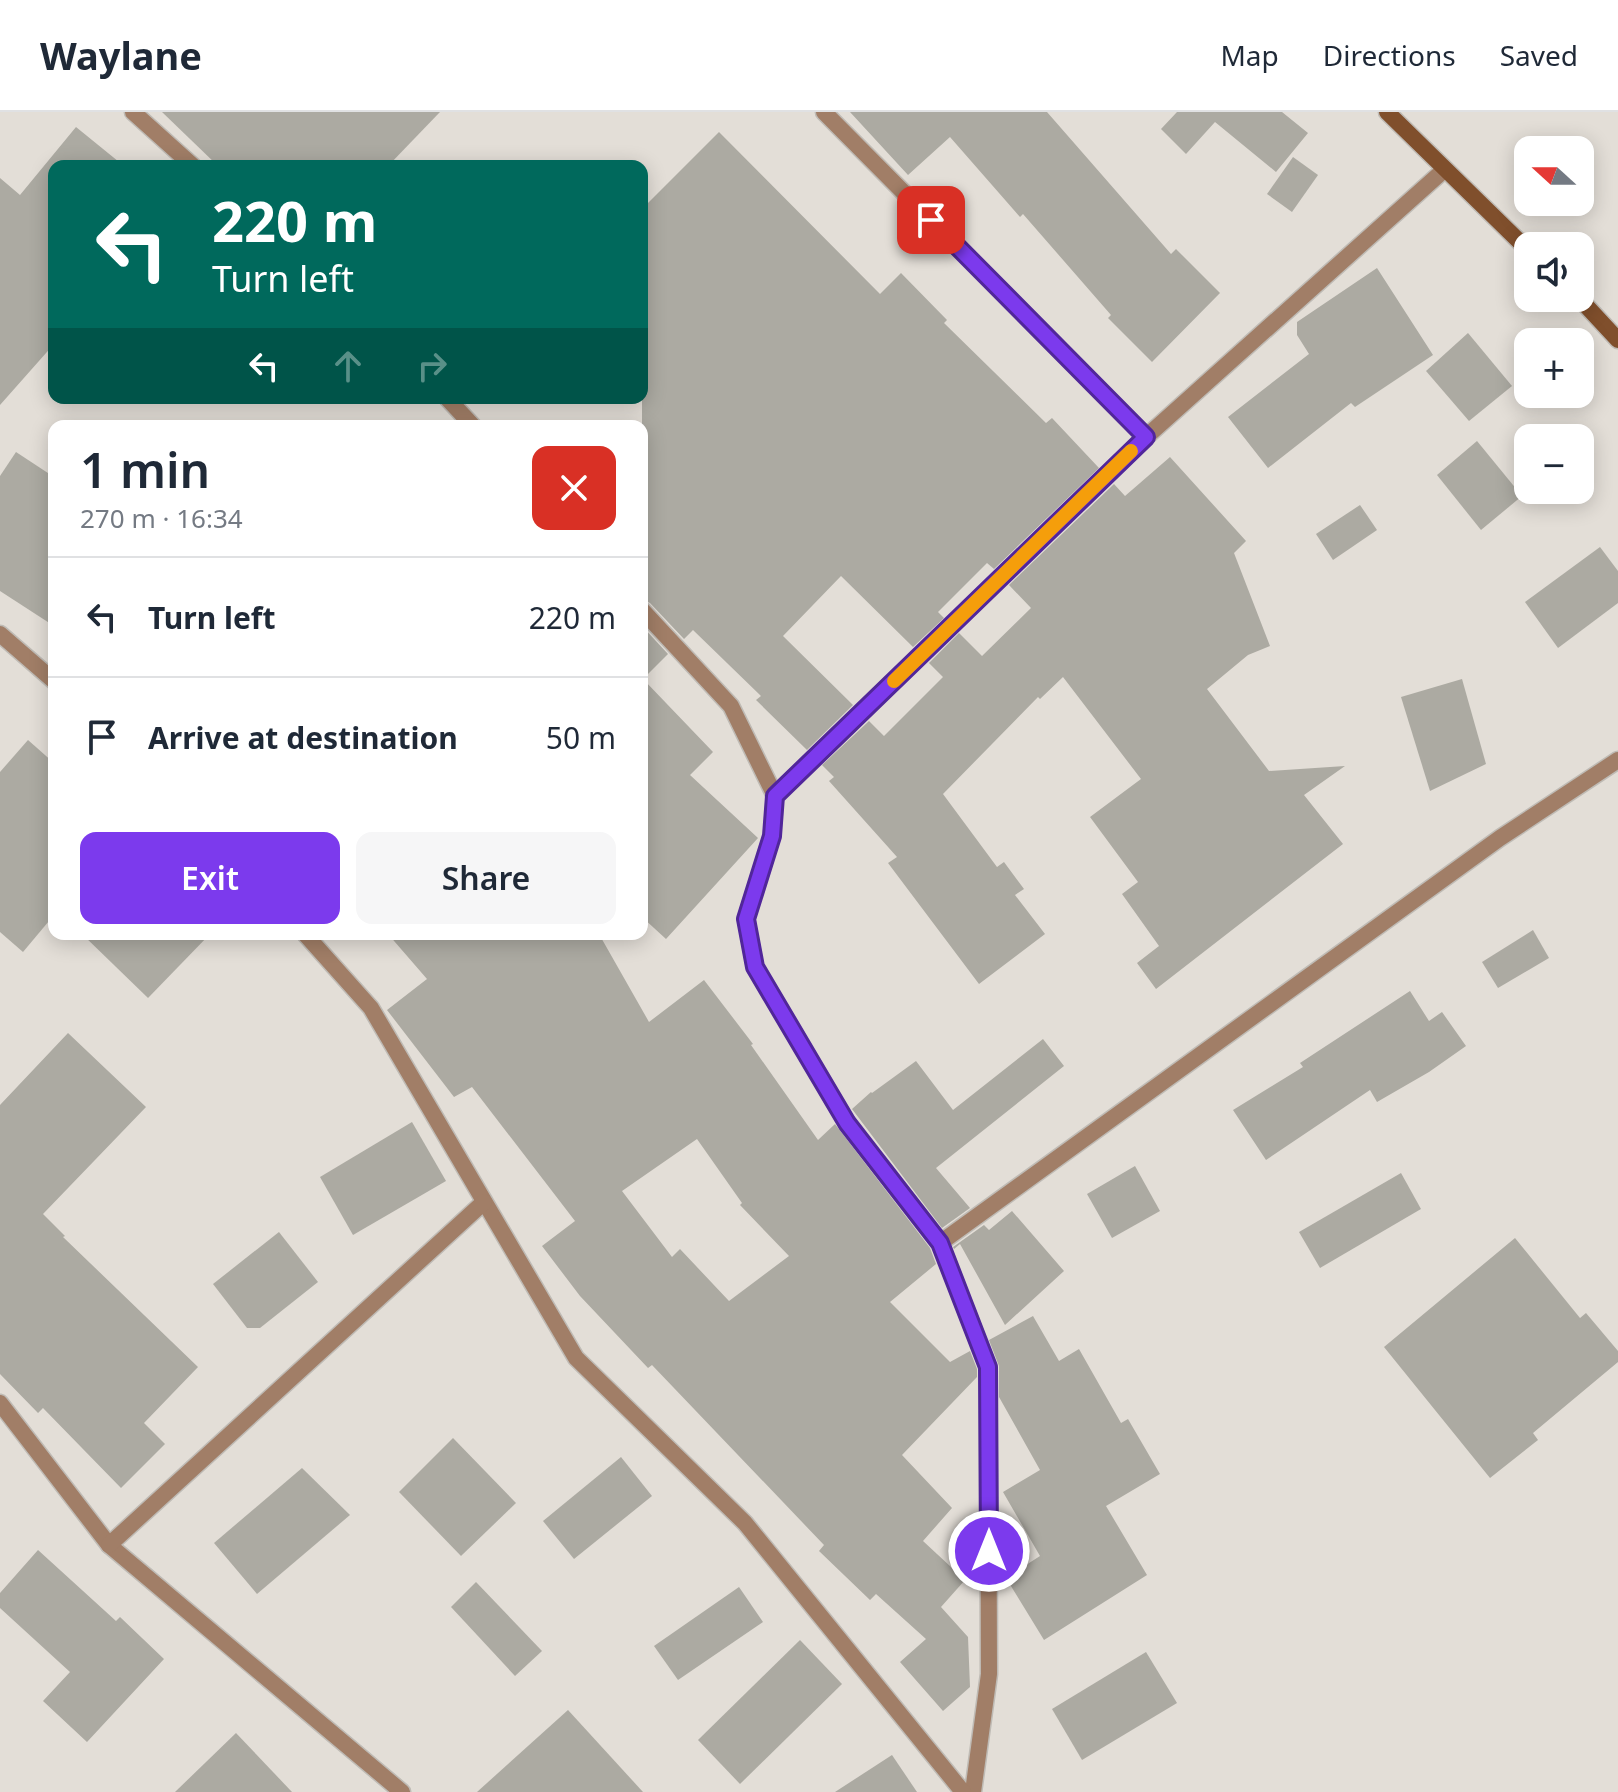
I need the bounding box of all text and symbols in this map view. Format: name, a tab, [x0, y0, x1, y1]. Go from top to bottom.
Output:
text: Waylane	[40, 29, 202, 81]
text: Map	[1220, 36, 1279, 74]
text: Directions	[1323, 36, 1456, 74]
text: Saved	[1500, 36, 1578, 74]
north arrow	[1514, 136, 1594, 216]
map controls	[1514, 136, 1594, 504]
text: 220 m	[212, 182, 377, 258]
pin	[897, 186, 965, 254]
icon: left	[80, 192, 184, 296]
icon: arrive	[909, 198, 953, 242]
button: sound	[1514, 232, 1594, 312]
text: Turn left	[212, 254, 354, 303]
button: +	[1514, 328, 1594, 408]
icon: left	[242, 344, 286, 388]
icon: ahead	[326, 344, 370, 388]
icon: right	[410, 344, 454, 388]
button: −	[1514, 424, 1594, 504]
text: 1 min	[80, 437, 210, 502]
button: close	[532, 446, 616, 530]
text: 270 m · 16:34	[80, 500, 243, 536]
icon: left	[80, 595, 124, 639]
text: Turn left	[148, 597, 276, 638]
text: 220 m	[529, 597, 616, 638]
icon: arrive	[80, 715, 124, 759]
text: Arrive at destination	[148, 717, 458, 758]
text: 50 m	[546, 717, 616, 758]
button: Exit	[80, 832, 340, 924]
button: Share	[356, 832, 616, 924]
position arrow	[947, 1509, 1031, 1593]

